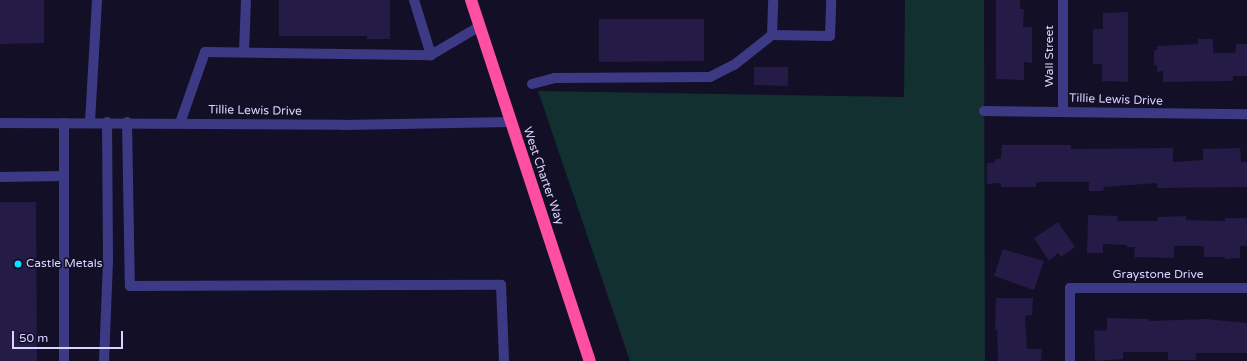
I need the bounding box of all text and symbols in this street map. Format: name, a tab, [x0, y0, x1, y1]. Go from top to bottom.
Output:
street label: Wall Street	[1043, 25, 1057, 87]
street label: Tillie Lewis Drive	[1069, 91, 1163, 109]
street label: Tillie Lewis Drive	[208, 103, 302, 119]
street label: West Charter Way	[520, 125, 566, 227]
place label: Castle Metals	[26, 257, 103, 271]
marker: Castle Metals	[13, 259, 23, 269]
street label: Graystone Drive	[1112, 268, 1204, 282]
scale bar	[14, 323, 125, 349]
text: 50 m	[19, 331, 48, 345]

